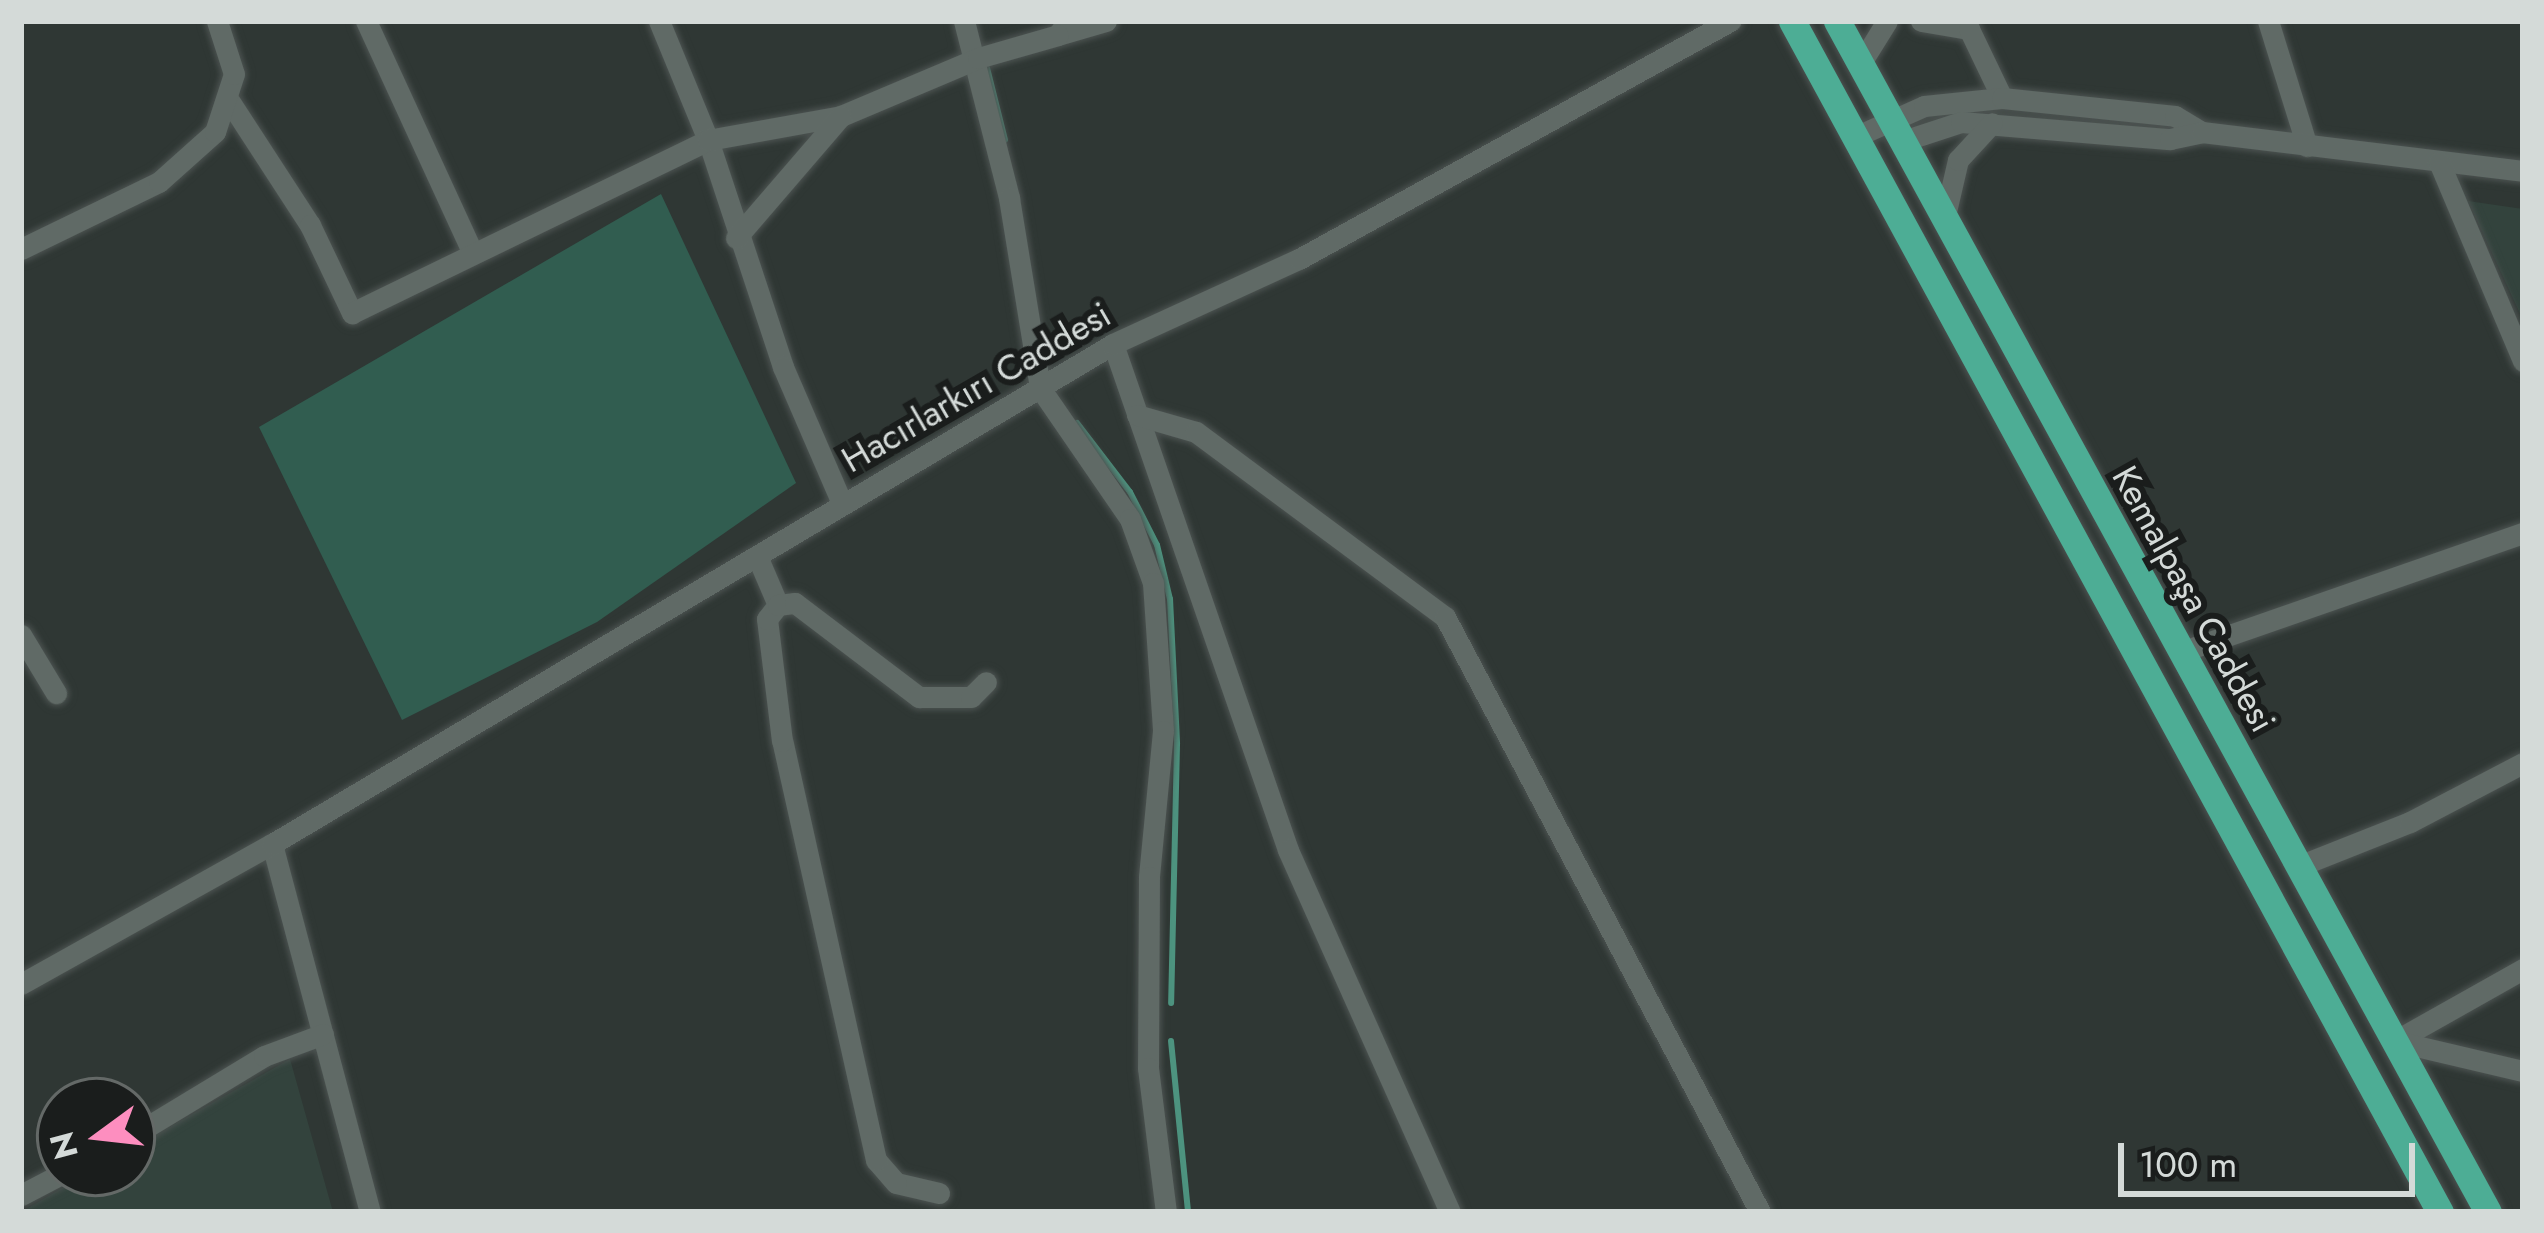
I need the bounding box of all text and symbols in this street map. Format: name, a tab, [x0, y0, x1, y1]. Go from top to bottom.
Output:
street label: Hacırlarkırı Caddesi	[834, 293, 1118, 481]
street label: Kemalpaşa Caddesi	[2103, 458, 2285, 740]
north arrow	[36, 1077, 156, 1197]
scale bar	[2124, 1119, 2421, 1193]
text: N	[38, 1127, 90, 1164]
text: 100 m	[2139, 1138, 2237, 1190]

